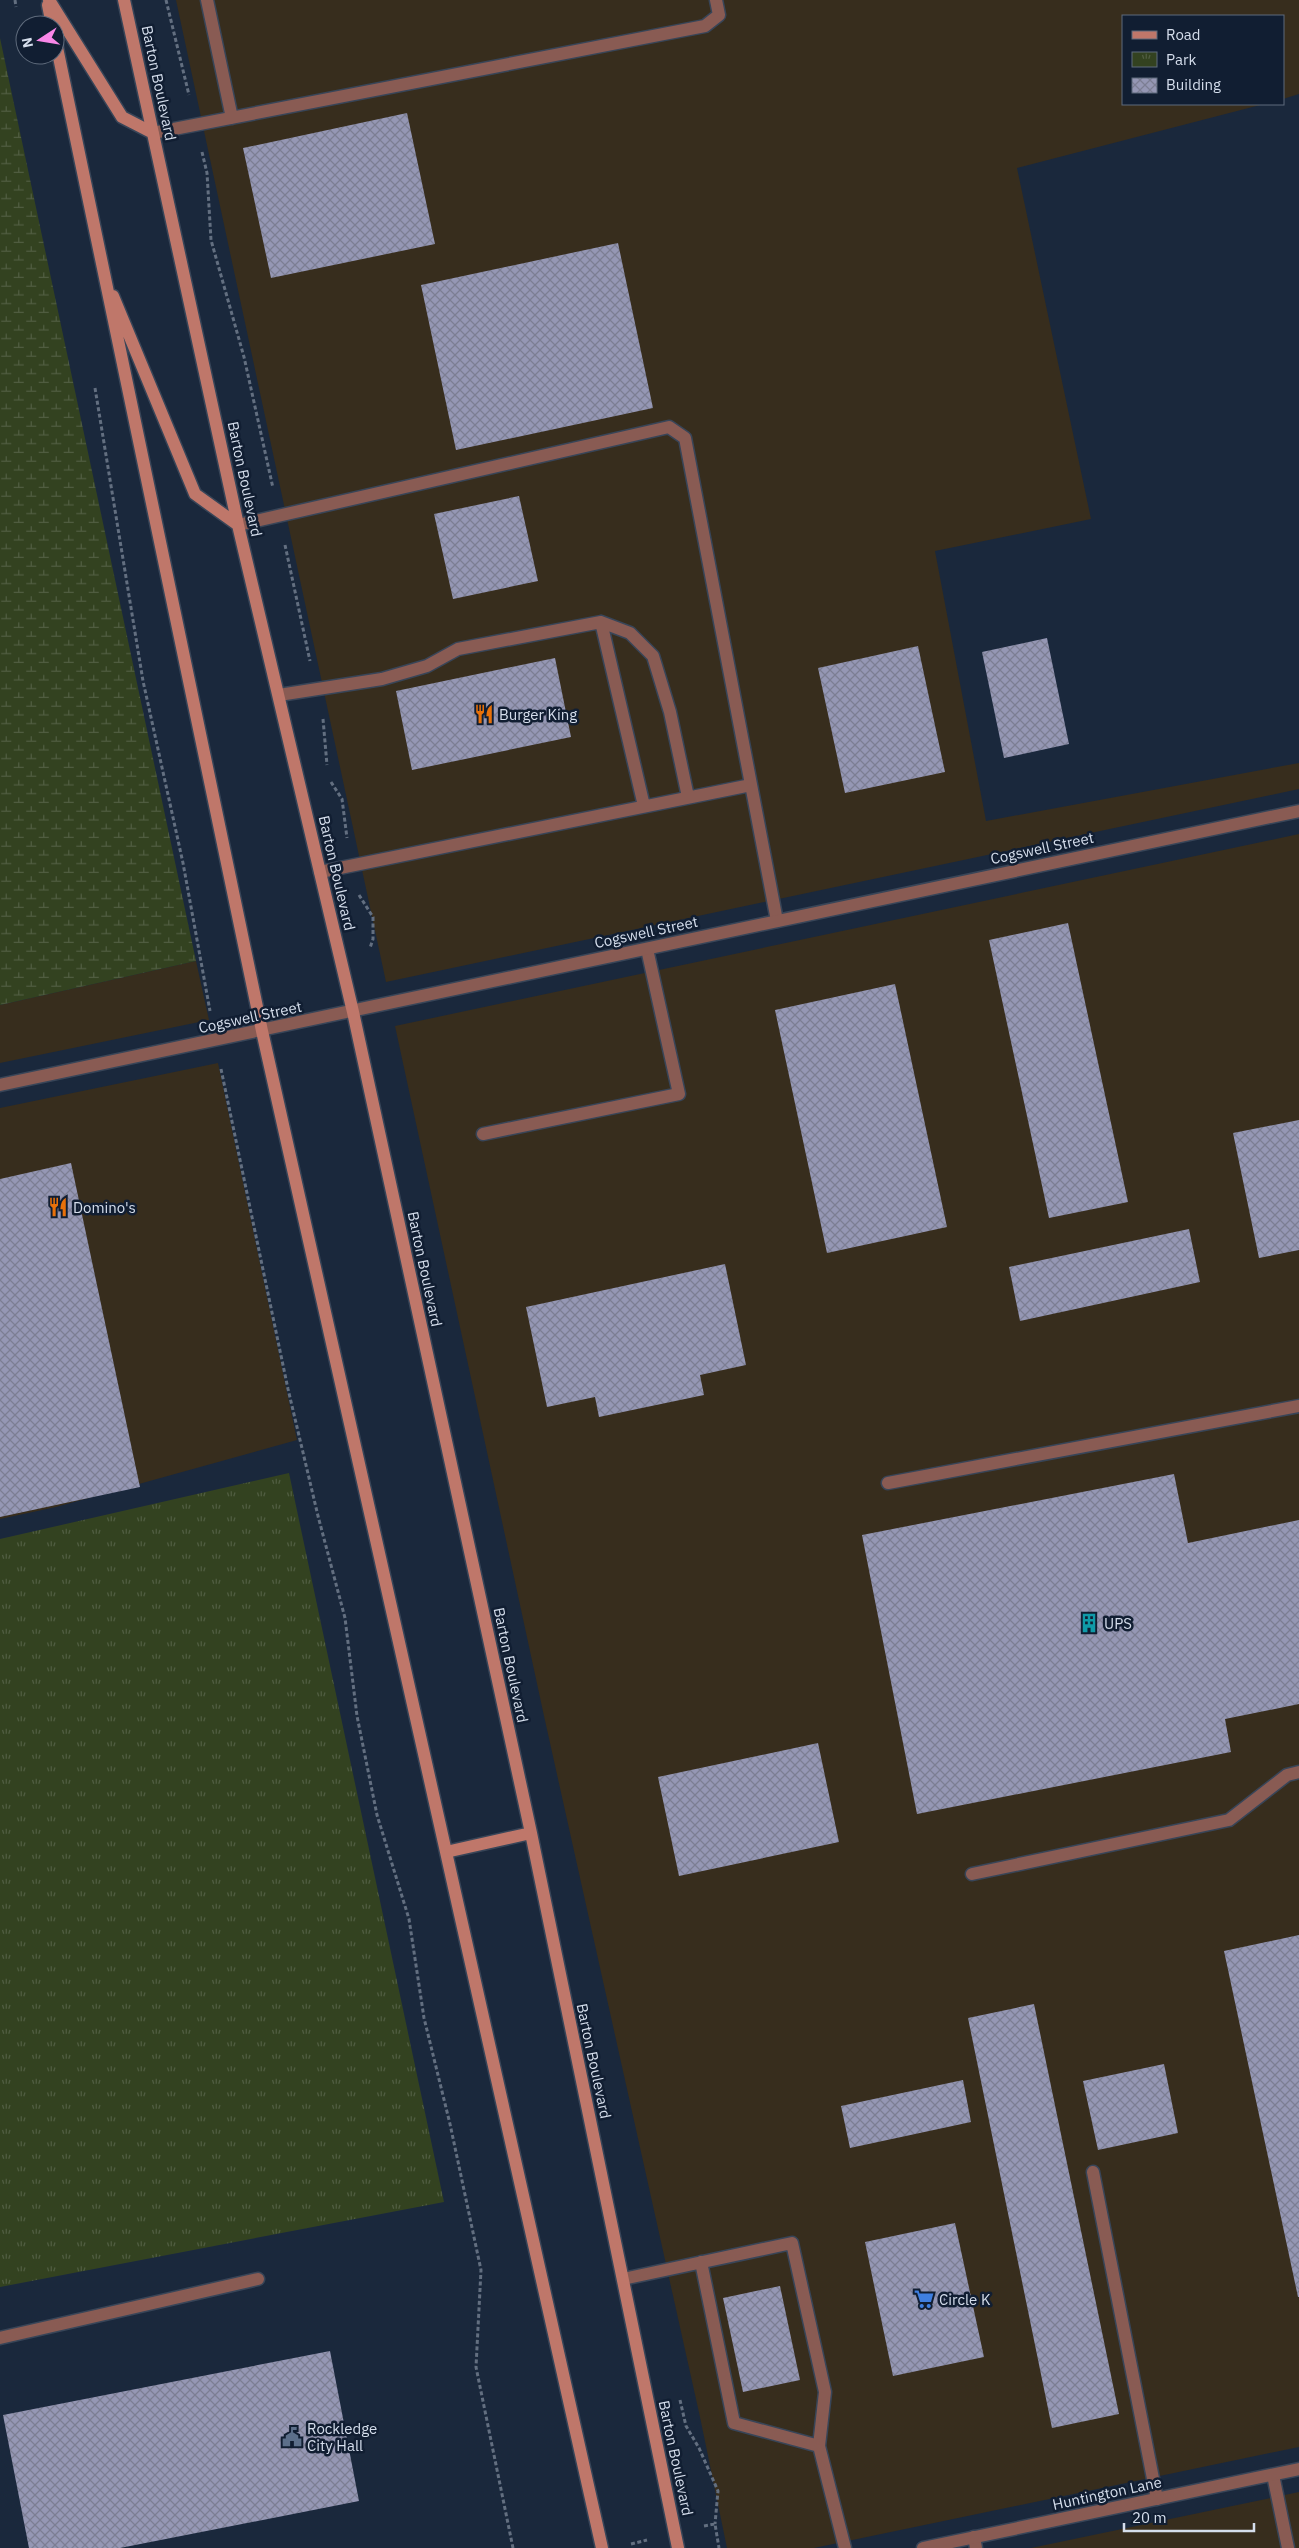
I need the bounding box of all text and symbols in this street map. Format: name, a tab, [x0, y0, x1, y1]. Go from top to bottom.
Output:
north arrow	[15, 15, 65, 65]
legend	[1122, 15, 1284, 105]
street label: Barton Boulevard	[138, 24, 180, 142]
text: Road	[1166, 25, 1201, 44]
text: N	[17, 36, 37, 50]
text: Park	[1166, 50, 1196, 69]
text: Building	[1166, 75, 1221, 94]
street label: Barton Boulevard	[224, 420, 266, 538]
restaurant icon: Burger King	[473, 703, 495, 725]
place label: Burger King	[499, 705, 577, 724]
street label: Barton Boulevard	[315, 814, 359, 932]
street label: Cogswell Street	[989, 828, 1095, 868]
street label: Cogswell Street	[593, 912, 699, 952]
street label: Cogswell Street	[197, 997, 303, 1037]
restaurant icon: Domino's	[47, 1196, 69, 1218]
place label: Domino's	[73, 1198, 136, 1217]
street label: Barton Boulevard	[404, 1210, 446, 1328]
street label: Barton Boulevard	[490, 1606, 532, 1724]
building icon: UPS	[1078, 1612, 1100, 1634]
place label: UPS	[1104, 1614, 1132, 1633]
street label: Barton Boulevard	[573, 2002, 615, 2120]
supermarket icon: Circle K	[913, 2288, 935, 2310]
place label: Circle K	[939, 2290, 991, 2309]
street label: Barton Boulevard	[655, 2399, 697, 2517]
place label: Rockledge City Hall	[307, 2419, 377, 2455]
public building icon: Rockledge City Hall	[281, 2426, 303, 2448]
street label: Huntington Lane	[1051, 2472, 1163, 2514]
scale bar	[1124, 2500, 1254, 2532]
text: 20 m	[1132, 2508, 1167, 2527]

